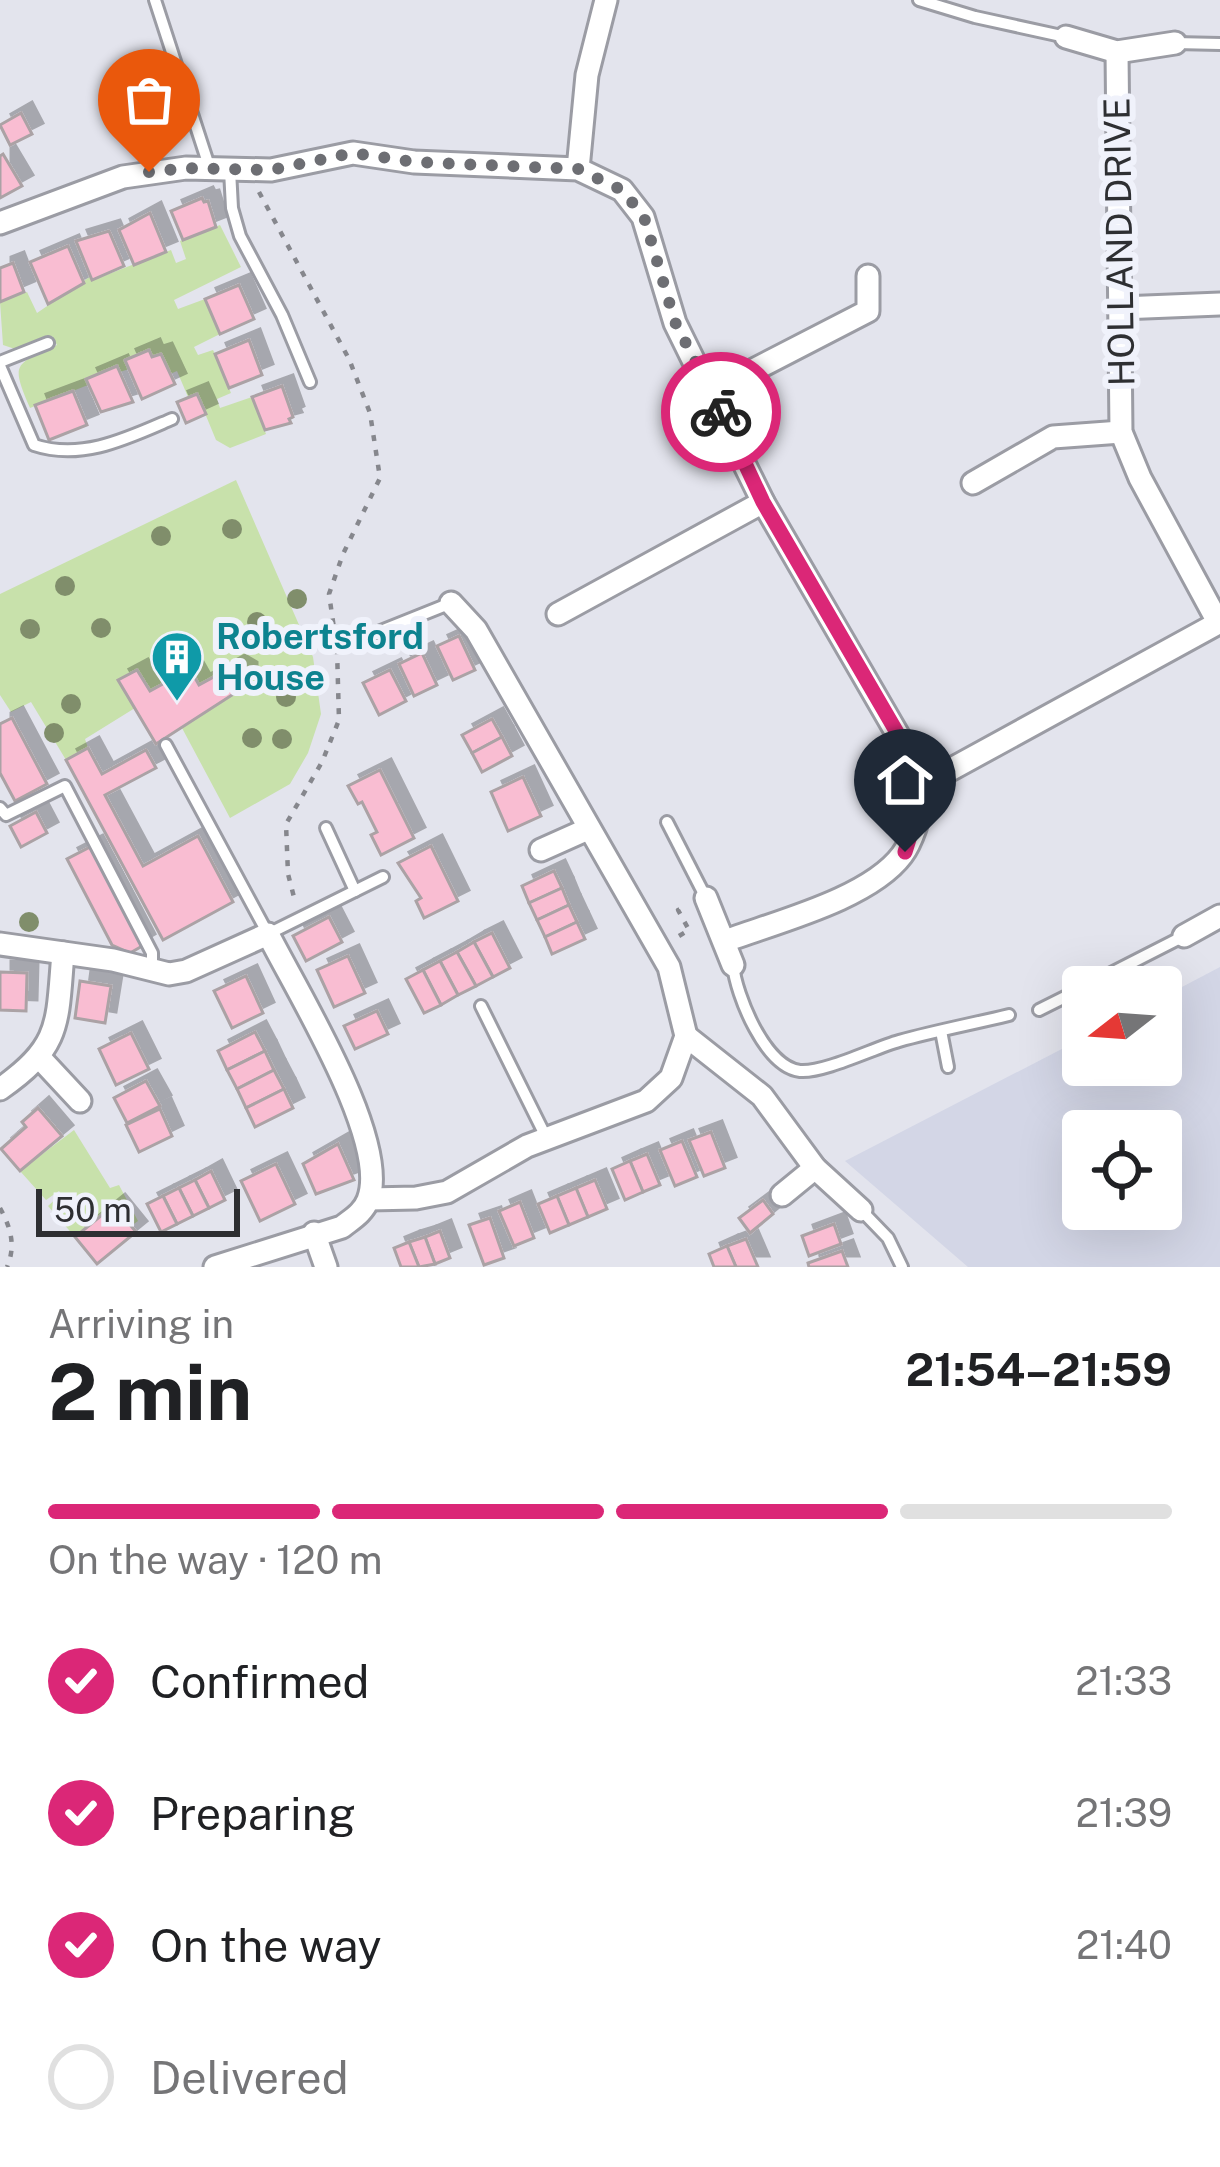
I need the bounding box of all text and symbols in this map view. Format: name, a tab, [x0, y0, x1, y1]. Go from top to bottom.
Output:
pin	[98, 49, 200, 172]
icon: bag	[116, 67, 182, 133]
street label: HOLLAND DRIVE	[1095, 97, 1143, 387]
courier	[661, 352, 781, 472]
icon: bike	[688, 379, 754, 445]
place label: Robertsford House	[216, 615, 424, 698]
building icon: Robertsford House	[149, 629, 205, 703]
pin	[854, 729, 956, 852]
icon: home	[872, 747, 938, 813]
north arrow	[1062, 966, 1182, 1086]
map controls	[1062, 966, 1182, 1230]
button: locate	[1062, 1110, 1182, 1230]
scale bar	[36, 1183, 240, 1236]
text: 50 m	[54, 1191, 132, 1229]
text: Arriving in	[48, 1301, 234, 1347]
text: 21:54–21:59	[905, 1343, 1172, 1396]
text: 2 min	[48, 1346, 252, 1438]
text: On the way · 120 m	[48, 1537, 383, 1583]
icon: check	[48, 1648, 114, 1714]
text: Confirmed	[150, 1655, 369, 1708]
text: 21:33	[1075, 1658, 1172, 1704]
icon: check	[48, 1780, 114, 1846]
text: Preparing	[150, 1787, 356, 1840]
text: 21:39	[1075, 1790, 1172, 1836]
icon: check	[48, 1912, 114, 1978]
text: On the way	[150, 1919, 382, 1972]
text: 21:40	[1076, 1922, 1172, 1968]
text: Delivered	[150, 2051, 349, 2104]

